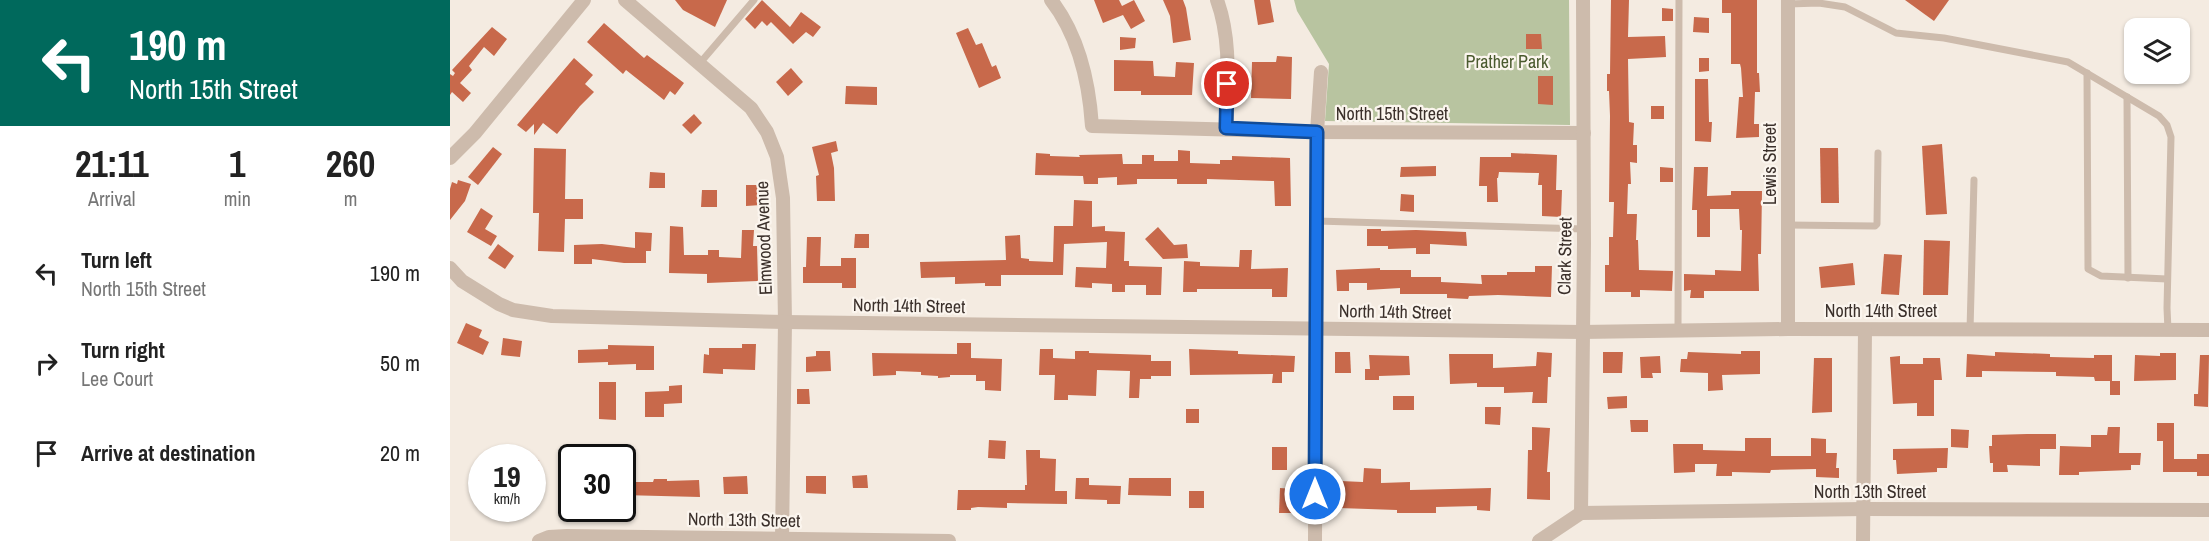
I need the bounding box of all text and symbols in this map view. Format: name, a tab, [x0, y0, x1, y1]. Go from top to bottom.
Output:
text: 190 m	[129, 17, 227, 73]
map controls	[2124, 18, 2190, 84]
button: layers	[2124, 18, 2190, 84]
icon: left	[30, 24, 108, 102]
park label: Prather Park	[1466, 49, 1549, 74]
pin	[1201, 58, 1252, 109]
icon: arrive	[1210, 67, 1243, 100]
text: North 15th Street	[129, 71, 298, 107]
street label: North 15th Street	[1336, 101, 1448, 126]
street label: Lewis Street	[1757, 123, 1782, 205]
text: 21:11	[75, 140, 149, 188]
text: 1	[229, 140, 246, 188]
text: 260	[326, 140, 375, 188]
street label: Elmwood Avenue	[749, 181, 778, 295]
text: Arrival	[88, 185, 136, 212]
text: min	[224, 185, 251, 212]
text: m	[344, 185, 357, 212]
street label: Clark Street	[1551, 217, 1578, 295]
text: Turn left	[81, 245, 152, 275]
icon: left	[30, 257, 63, 290]
text: 190 m	[370, 258, 420, 288]
text: North 15th Street	[81, 275, 206, 302]
street label: North 14th Street	[853, 292, 965, 319]
street label: North 14th Street	[1339, 298, 1451, 325]
street label: North 14th Street	[1825, 298, 1937, 323]
text: Turn right	[81, 335, 165, 365]
icon: right	[30, 347, 63, 380]
text: 50 m	[380, 348, 420, 378]
text: Lee Court	[81, 365, 153, 392]
icon: arrive	[30, 437, 63, 470]
text: Arrive at destination	[81, 438, 255, 468]
text: 20 m	[380, 438, 420, 468]
speed limit sign: 30	[558, 444, 636, 522]
text: 19	[493, 456, 521, 496]
position arrow	[1283, 462, 1347, 526]
street label: North 13th Street	[1814, 479, 1926, 504]
text: km/h	[494, 488, 520, 509]
street label: North 13th Street	[688, 506, 800, 533]

